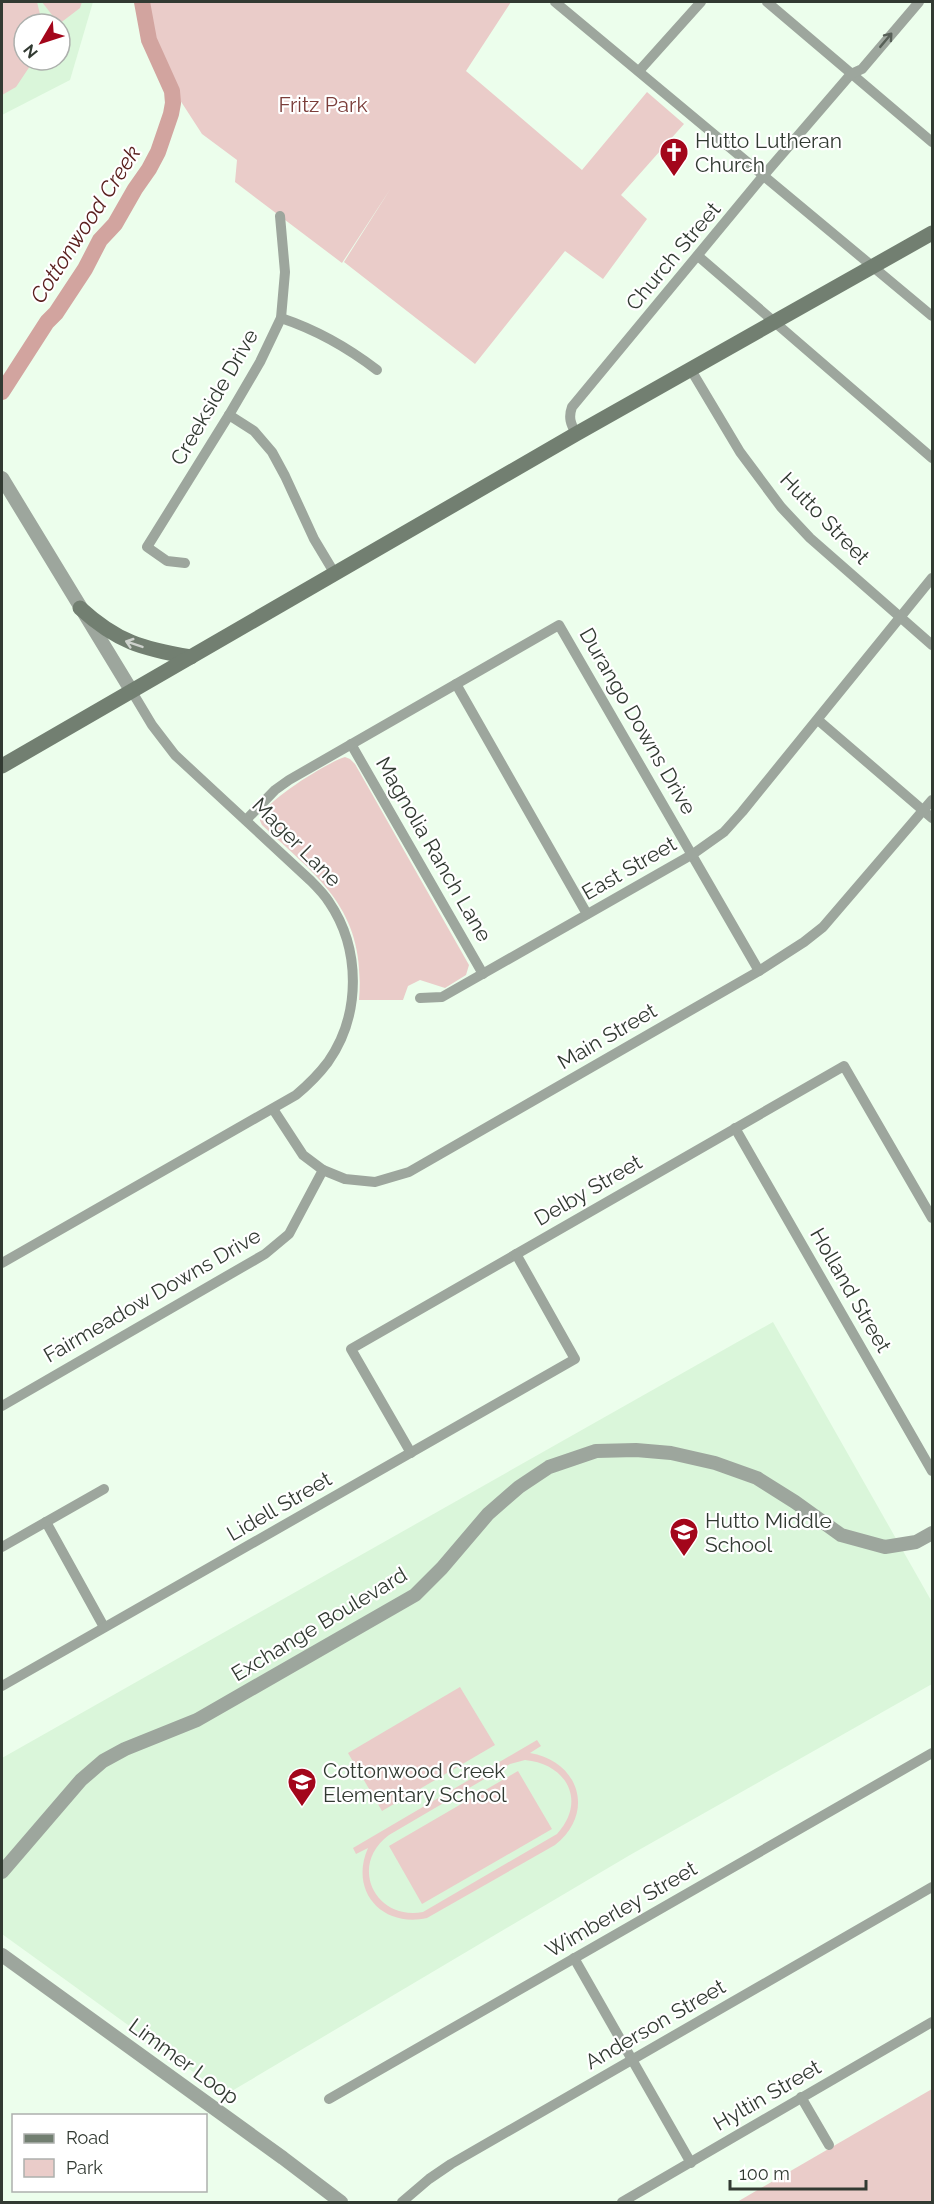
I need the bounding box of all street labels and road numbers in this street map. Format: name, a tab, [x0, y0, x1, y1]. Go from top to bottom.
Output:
street label: Church Street	[621, 197, 725, 315]
street label: Creekside Drive	[165, 325, 263, 469]
street label: Hutto Street	[775, 467, 875, 569]
street label: Durango Downs Drive	[574, 623, 702, 819]
street label: Magnolia Ranch Lane	[371, 752, 497, 946]
street label: Mager Lane	[247, 792, 347, 892]
street label: East Street	[577, 831, 681, 905]
street label: Main Street	[553, 998, 661, 1074]
street label: Delby Street	[530, 1149, 646, 1231]
street label: Fairmeadow Downs Drive	[39, 1223, 265, 1367]
street label: Holland Street	[805, 1223, 897, 1357]
street label: Lidell Street	[222, 1466, 336, 1546]
street label: Exchange Boulevard	[227, 1562, 411, 1686]
street label: Wimberley Street	[541, 1856, 701, 1962]
street label: Anderson Street	[580, 1974, 730, 2074]
street label: Limmer Loop	[124, 2013, 244, 2109]
street label: Hyltin Street	[709, 2054, 825, 2136]

